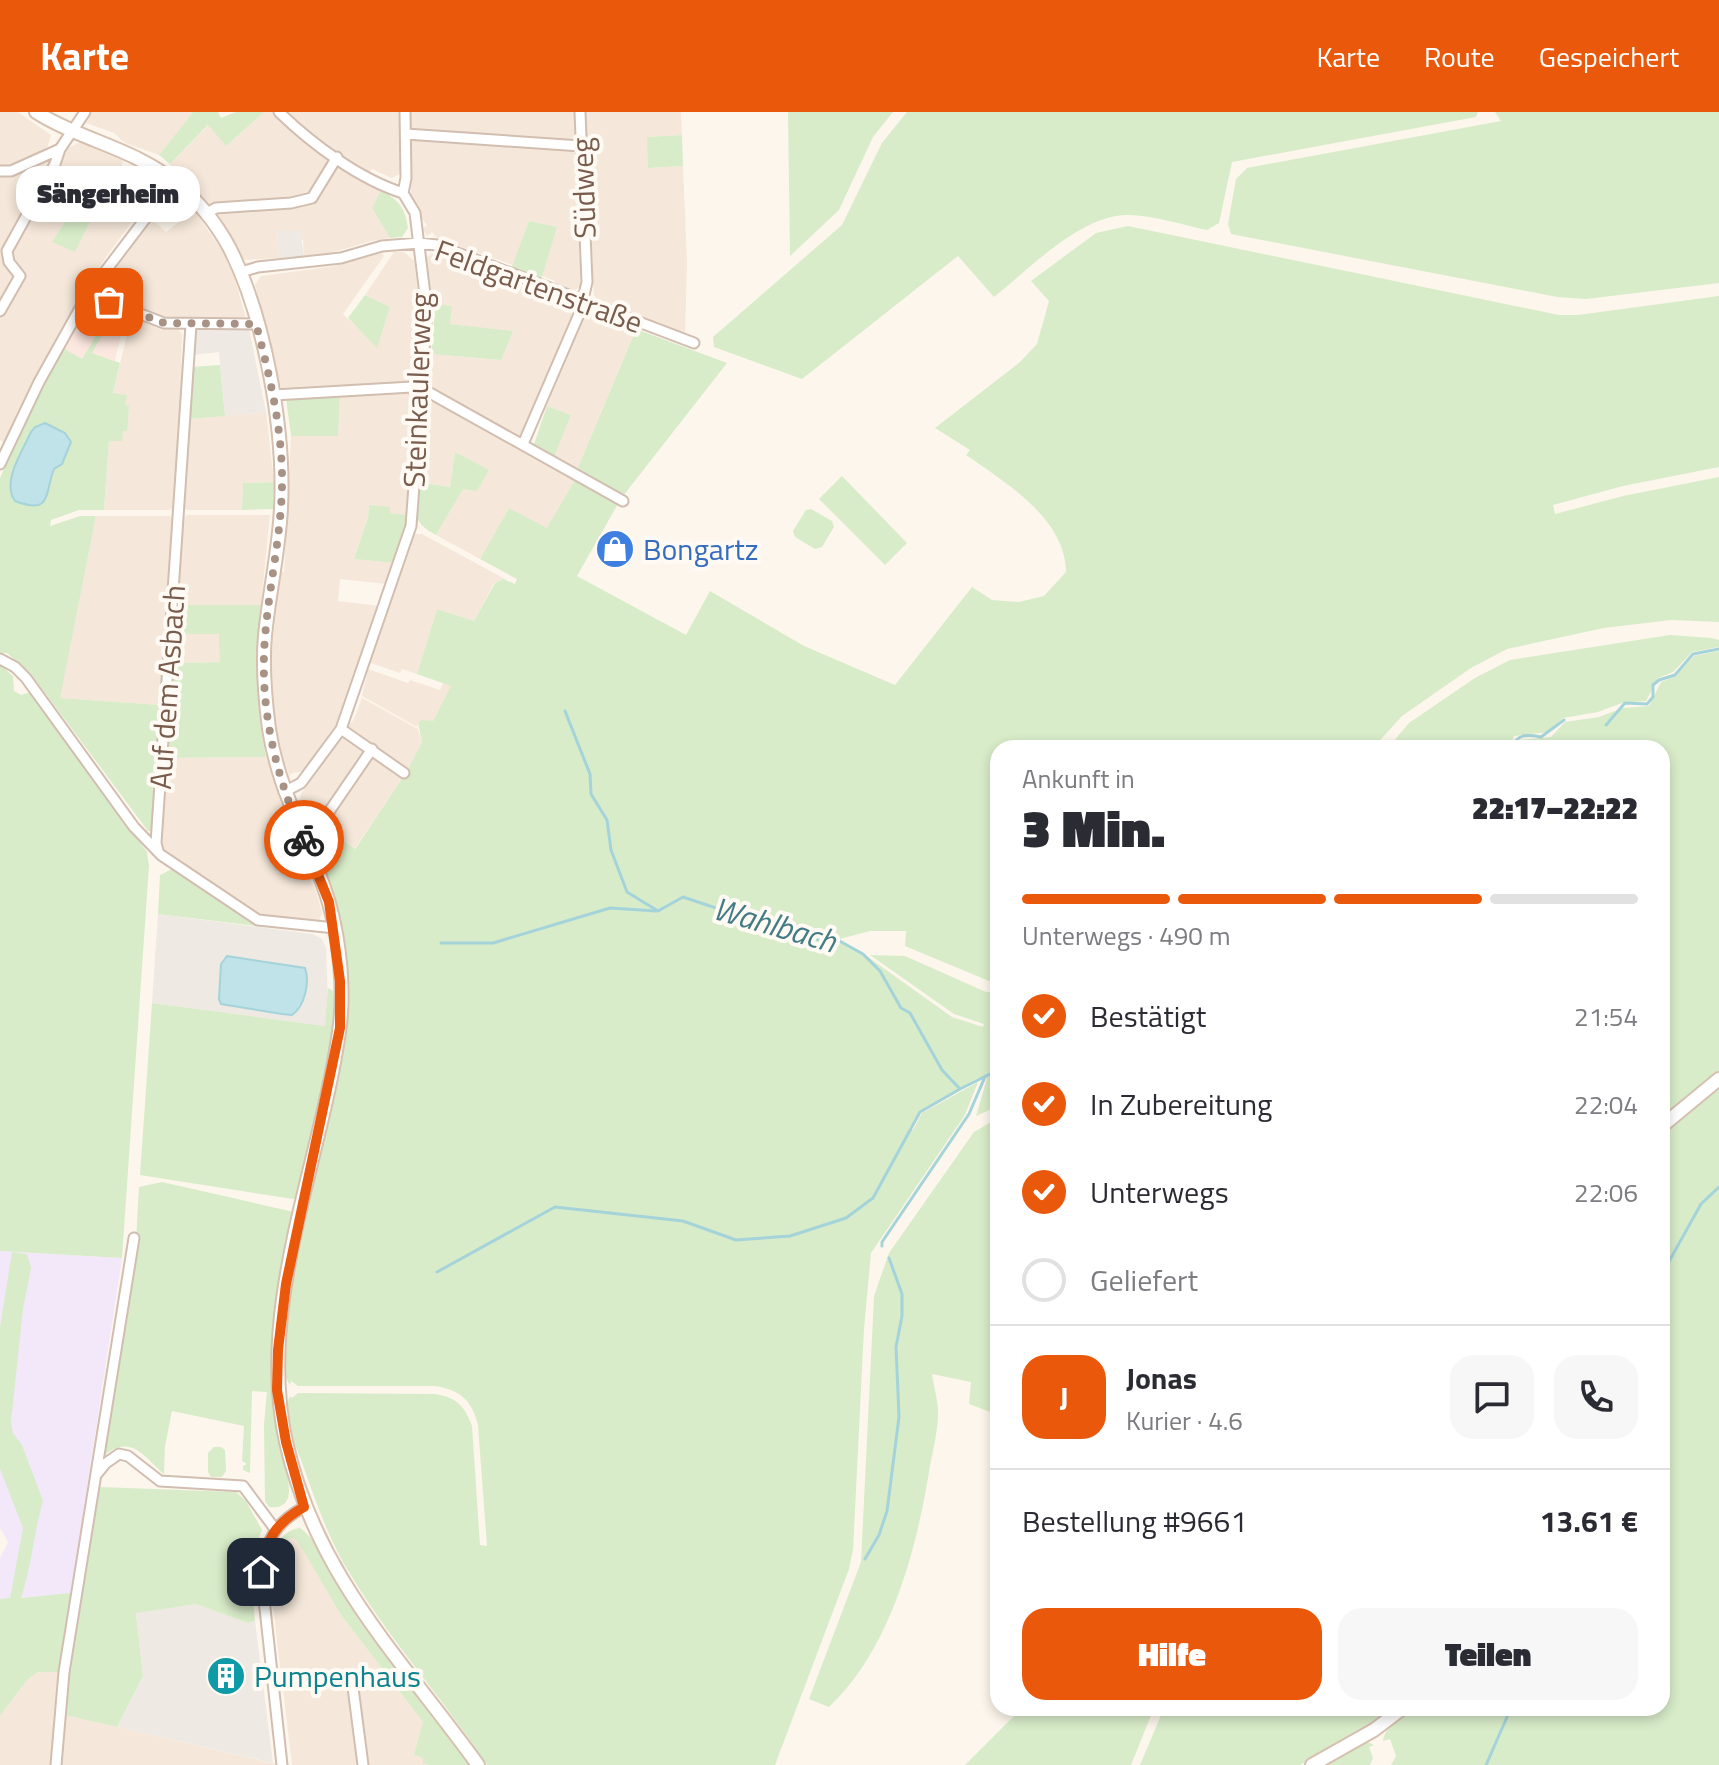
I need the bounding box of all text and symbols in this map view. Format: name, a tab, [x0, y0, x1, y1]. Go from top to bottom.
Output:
text: Karte	[40, 27, 129, 85]
text: Karte	[1316, 35, 1380, 78]
text: Route	[1424, 35, 1495, 78]
text: Gespeichert	[1539, 35, 1679, 78]
street label: Südweg	[558, 137, 608, 239]
callout: Sängerheim	[17, 166, 201, 222]
text: Sängerheim	[37, 174, 179, 213]
street label: Feldgartenstraße	[429, 227, 649, 345]
pin	[75, 268, 143, 336]
icon: bag	[87, 280, 131, 324]
street label: Steinkaulerweg	[391, 292, 443, 488]
place label: Bongartz	[643, 526, 758, 572]
shop icon: Bongartz	[594, 528, 636, 570]
street label: Auf dem Asbach	[137, 583, 197, 791]
text: Ankunft in	[1022, 759, 1135, 798]
text: 22:17–22:22	[1472, 785, 1638, 831]
text: 3 Min.	[1022, 788, 1166, 867]
courier	[264, 800, 344, 880]
icon: bike	[282, 818, 326, 862]
water label: Wahlbach	[708, 884, 843, 965]
text: Unterwegs · 490 m	[1022, 916, 1230, 955]
text: Bestätigt	[1090, 993, 1206, 1039]
icon: check	[1022, 994, 1066, 1038]
text: 21:54	[1574, 997, 1638, 1036]
text: In Zubereitung	[1090, 1081, 1273, 1127]
icon: check	[1022, 1082, 1066, 1126]
text: 22:04	[1574, 1085, 1638, 1124]
text: Unterwegs	[1090, 1169, 1229, 1215]
icon: check	[1022, 1170, 1066, 1214]
text: 22:06	[1574, 1173, 1638, 1212]
text: Geliefert	[1090, 1257, 1198, 1303]
text: Jonas	[1126, 1355, 1197, 1401]
button: chat	[1450, 1355, 1534, 1439]
button: phone	[1554, 1355, 1638, 1439]
text: J	[1059, 1374, 1069, 1420]
text: Kurier · 4.6	[1126, 1401, 1243, 1440]
text: Bestellung #9661	[1022, 1498, 1247, 1544]
text: 13.61 €	[1540, 1498, 1638, 1544]
pin	[227, 1538, 295, 1606]
icon: home	[239, 1550, 283, 1594]
button: Hilfe	[1022, 1608, 1322, 1700]
button: Teilen	[1338, 1608, 1638, 1700]
place label: Pumpenhaus	[254, 1653, 421, 1699]
building icon: Pumpenhaus	[205, 1655, 247, 1697]

